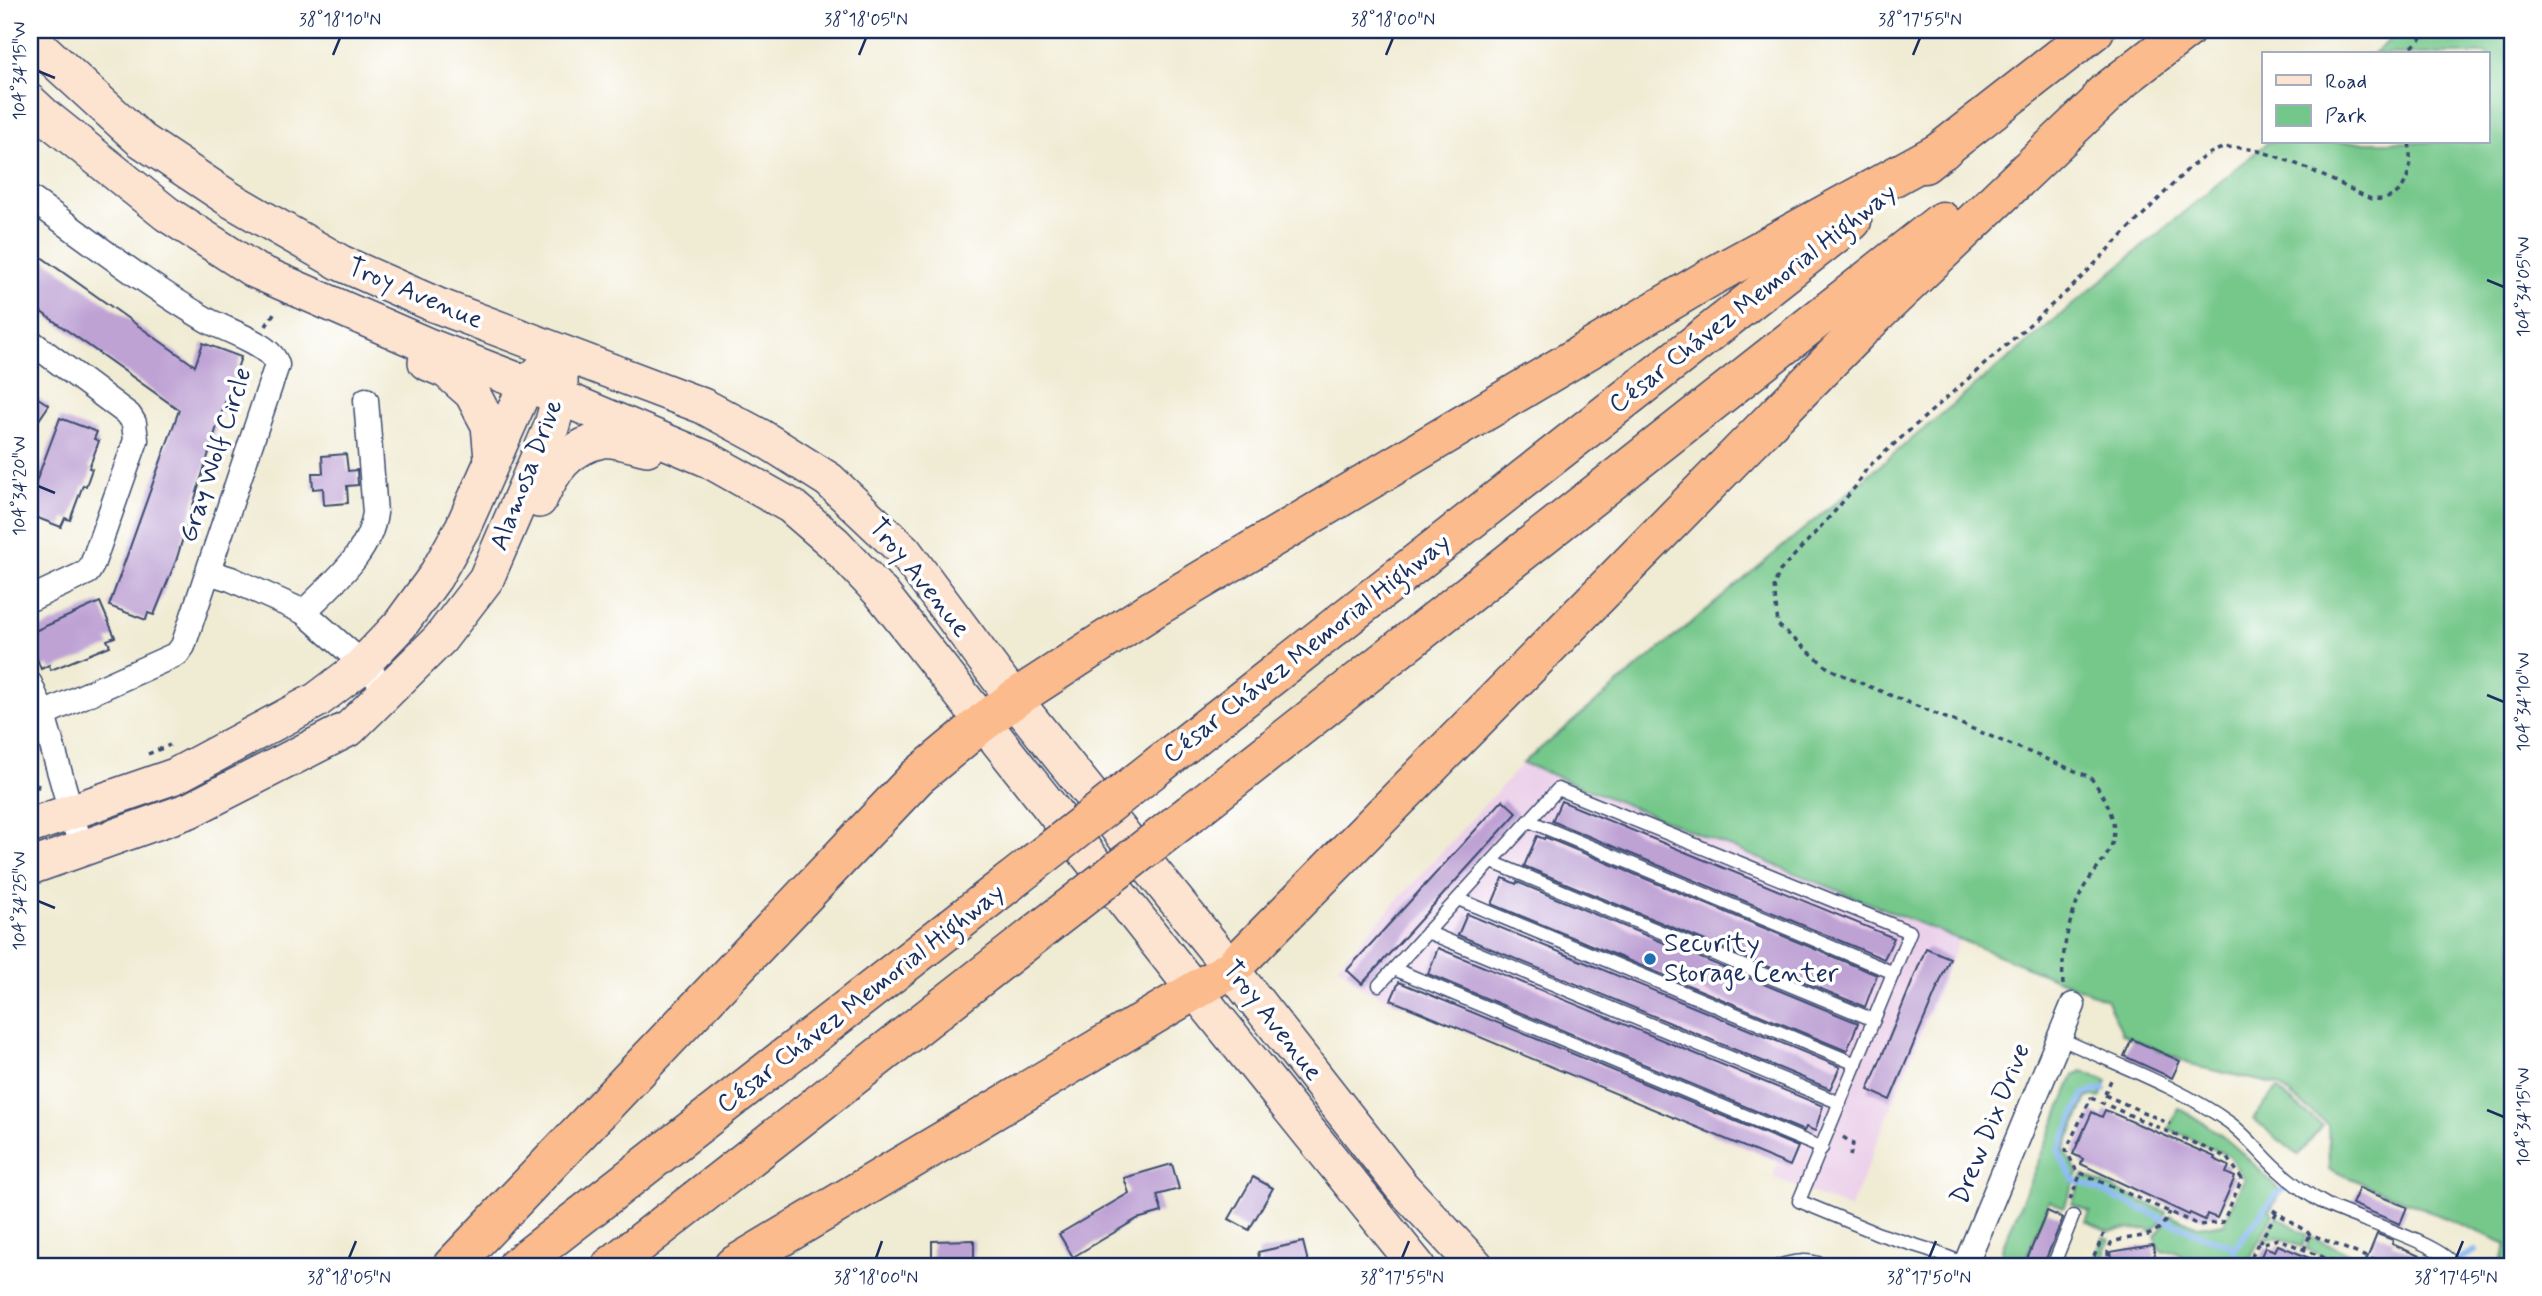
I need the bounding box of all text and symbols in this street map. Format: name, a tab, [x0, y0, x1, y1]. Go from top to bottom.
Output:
text: 38°18'10"N	[299, 8, 381, 32]
text: 38°18'05"N	[824, 8, 908, 32]
text: 38°18'00"N	[1351, 8, 1435, 32]
text: 38°17'55"N	[1878, 8, 1962, 32]
text: 104°34'15"W	[8, 22, 32, 120]
legend	[2262, 52, 2490, 144]
text: Road	[2325, 68, 2367, 96]
text: Park	[2325, 102, 2367, 130]
street label: César Chávez Memorial Highway	[1602, 176, 1906, 424]
text: 104°34'05"W	[2512, 237, 2536, 337]
street label: Troy Avenue	[342, 250, 488, 338]
street label: Gray Wolf Circle	[172, 363, 260, 547]
street label: Alamosa Drive	[483, 394, 571, 556]
text: 104°34'20"W	[8, 436, 32, 536]
street label: Troy Avenue	[860, 511, 978, 645]
street label: César Chávez Memorial Highway	[1156, 526, 1460, 774]
text: 104°34'10"W	[2512, 652, 2536, 752]
text: 104°34'25"W	[8, 851, 32, 951]
street label: César Chávez Memorial Highway	[710, 876, 1014, 1124]
place label: Security Storage Center	[1664, 927, 1839, 991]
marker: Security Storage Center	[1642, 951, 1658, 967]
street label: Troy Avenue	[1214, 954, 1330, 1088]
street label: Drew Dix Drive	[1943, 1038, 2039, 1210]
text: 104°34'15"W	[2512, 1068, 2536, 1166]
text: 38°18'05"N	[307, 1266, 391, 1290]
text: 38°18'00"N	[834, 1266, 918, 1290]
text: 38°17'55"N	[1360, 1266, 1444, 1290]
text: 38°17'50"N	[1887, 1266, 1971, 1290]
text: 38°17'45"N	[2414, 1266, 2498, 1290]

